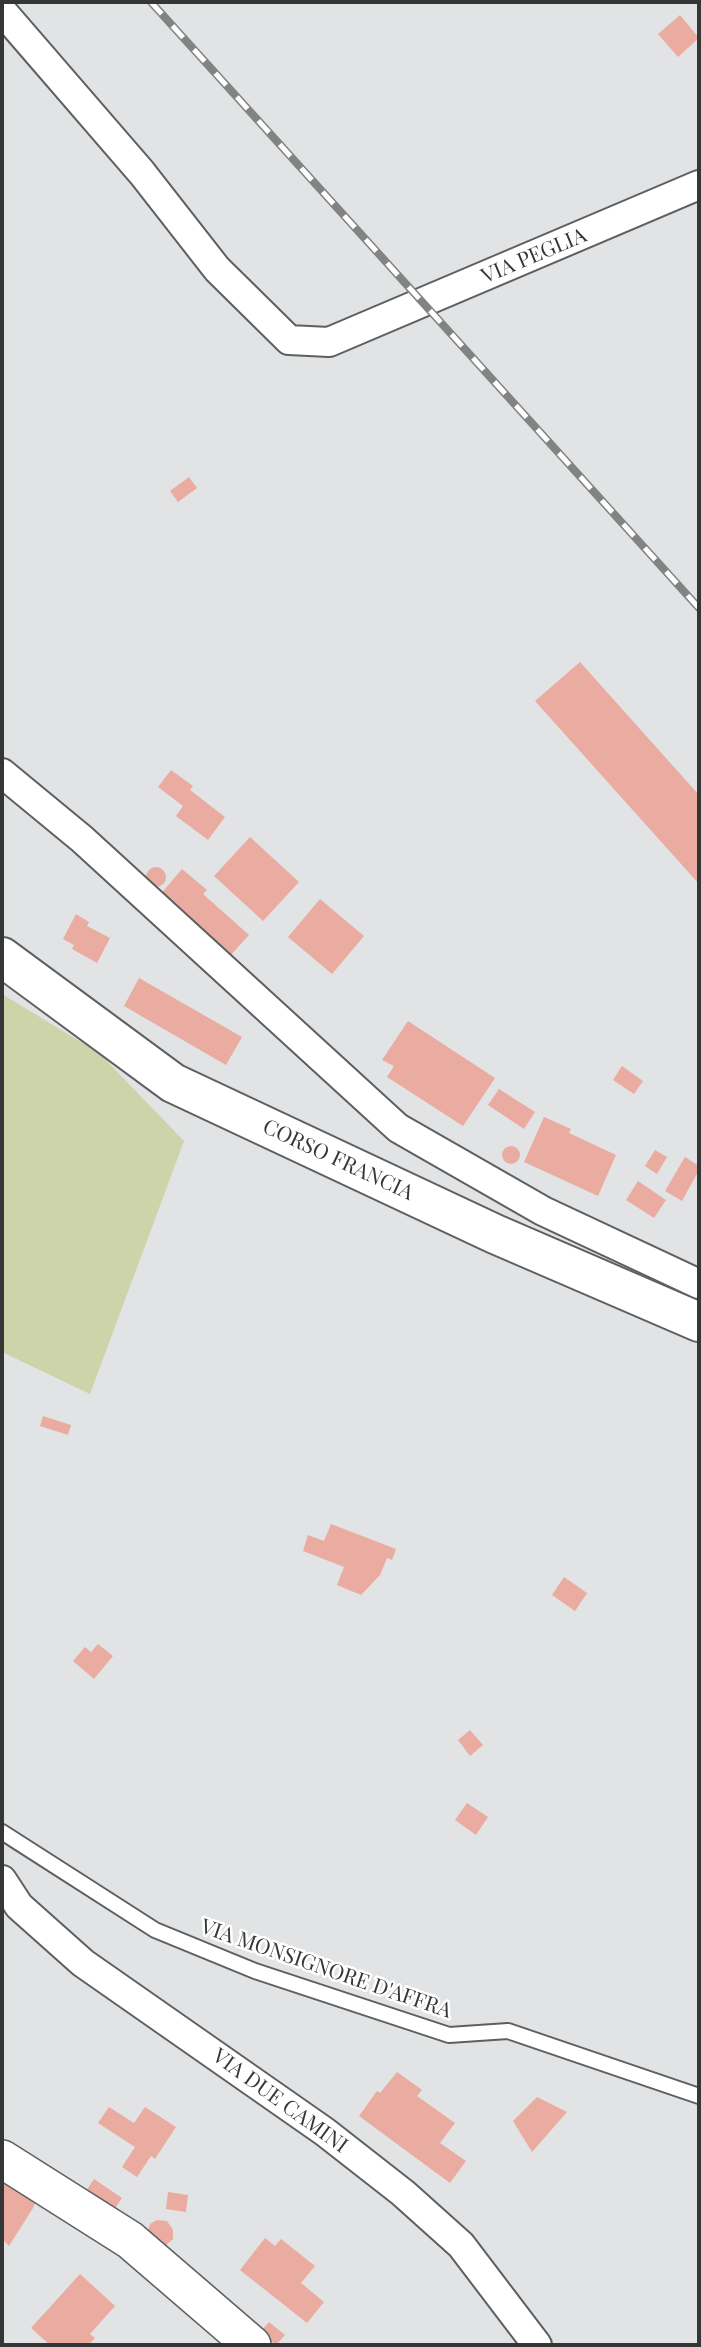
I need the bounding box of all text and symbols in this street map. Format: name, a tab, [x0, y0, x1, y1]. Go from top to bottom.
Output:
street label: VIA PEGLIA	[478, 223, 590, 289]
street label: CORSO FRANCIA	[259, 1114, 417, 1206]
street label: VIA MONSIGNORE D'AFFRA	[197, 1914, 455, 2024]
street label: VIA DUE CAMINI	[208, 2044, 352, 2158]

